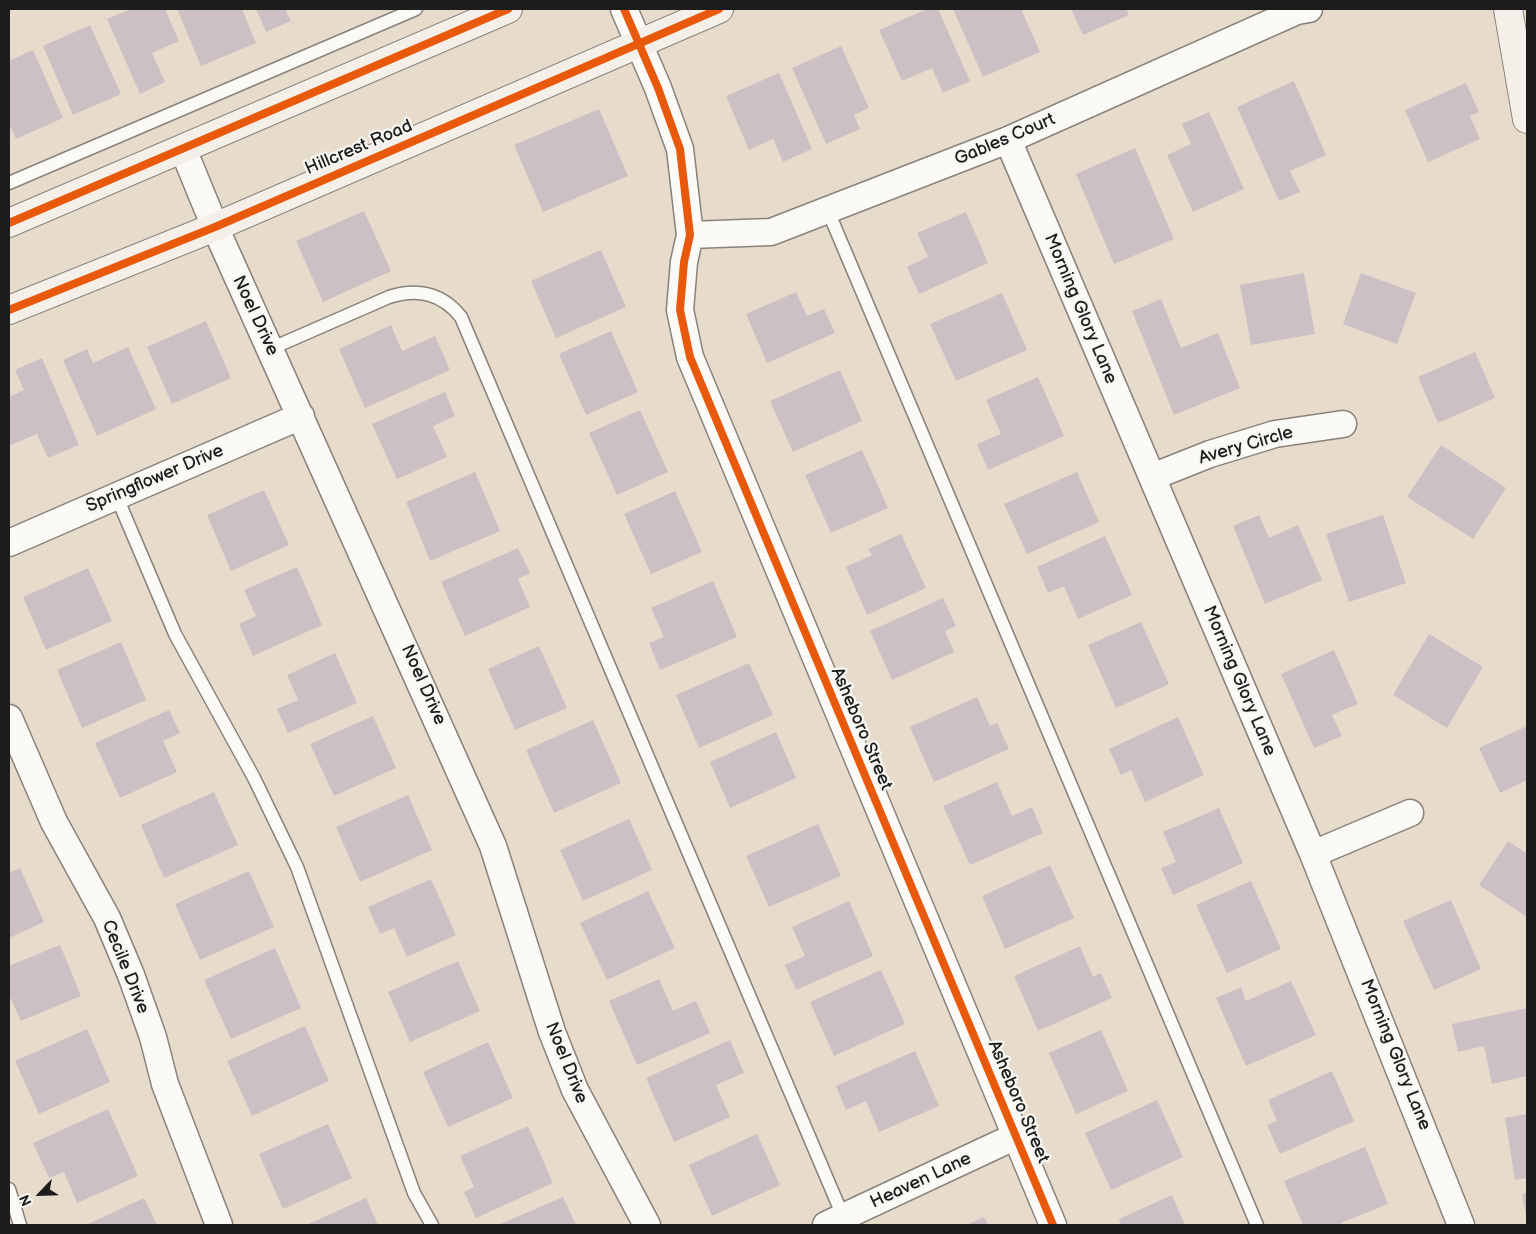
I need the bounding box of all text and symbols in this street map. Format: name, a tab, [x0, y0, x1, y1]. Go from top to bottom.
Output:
street label: Gables Court	[951, 109, 1059, 171]
street label: Hillcrest Road	[302, 116, 416, 180]
street label: Morning Glory Lane	[1039, 231, 1121, 387]
street label: Noel Drive	[227, 273, 283, 359]
street label: Avery Circle	[1196, 422, 1296, 470]
street label: Springflower Drive	[83, 440, 227, 518]
street label: Morning Glory Lane	[1198, 603, 1280, 759]
street label: Noel Drive	[396, 641, 450, 729]
street label: Asheboro Street	[825, 665, 897, 793]
street label: Cecile Drive	[96, 917, 154, 1017]
street label: Morning Glory Lane	[1355, 976, 1435, 1134]
street label: Noel Drive	[540, 1019, 592, 1107]
street label: Asheboro Street	[982, 1038, 1054, 1166]
street label: Heaven Lane	[867, 1148, 975, 1214]
north arrow	[15, 1169, 65, 1219]
text: N	[16, 1192, 36, 1209]

